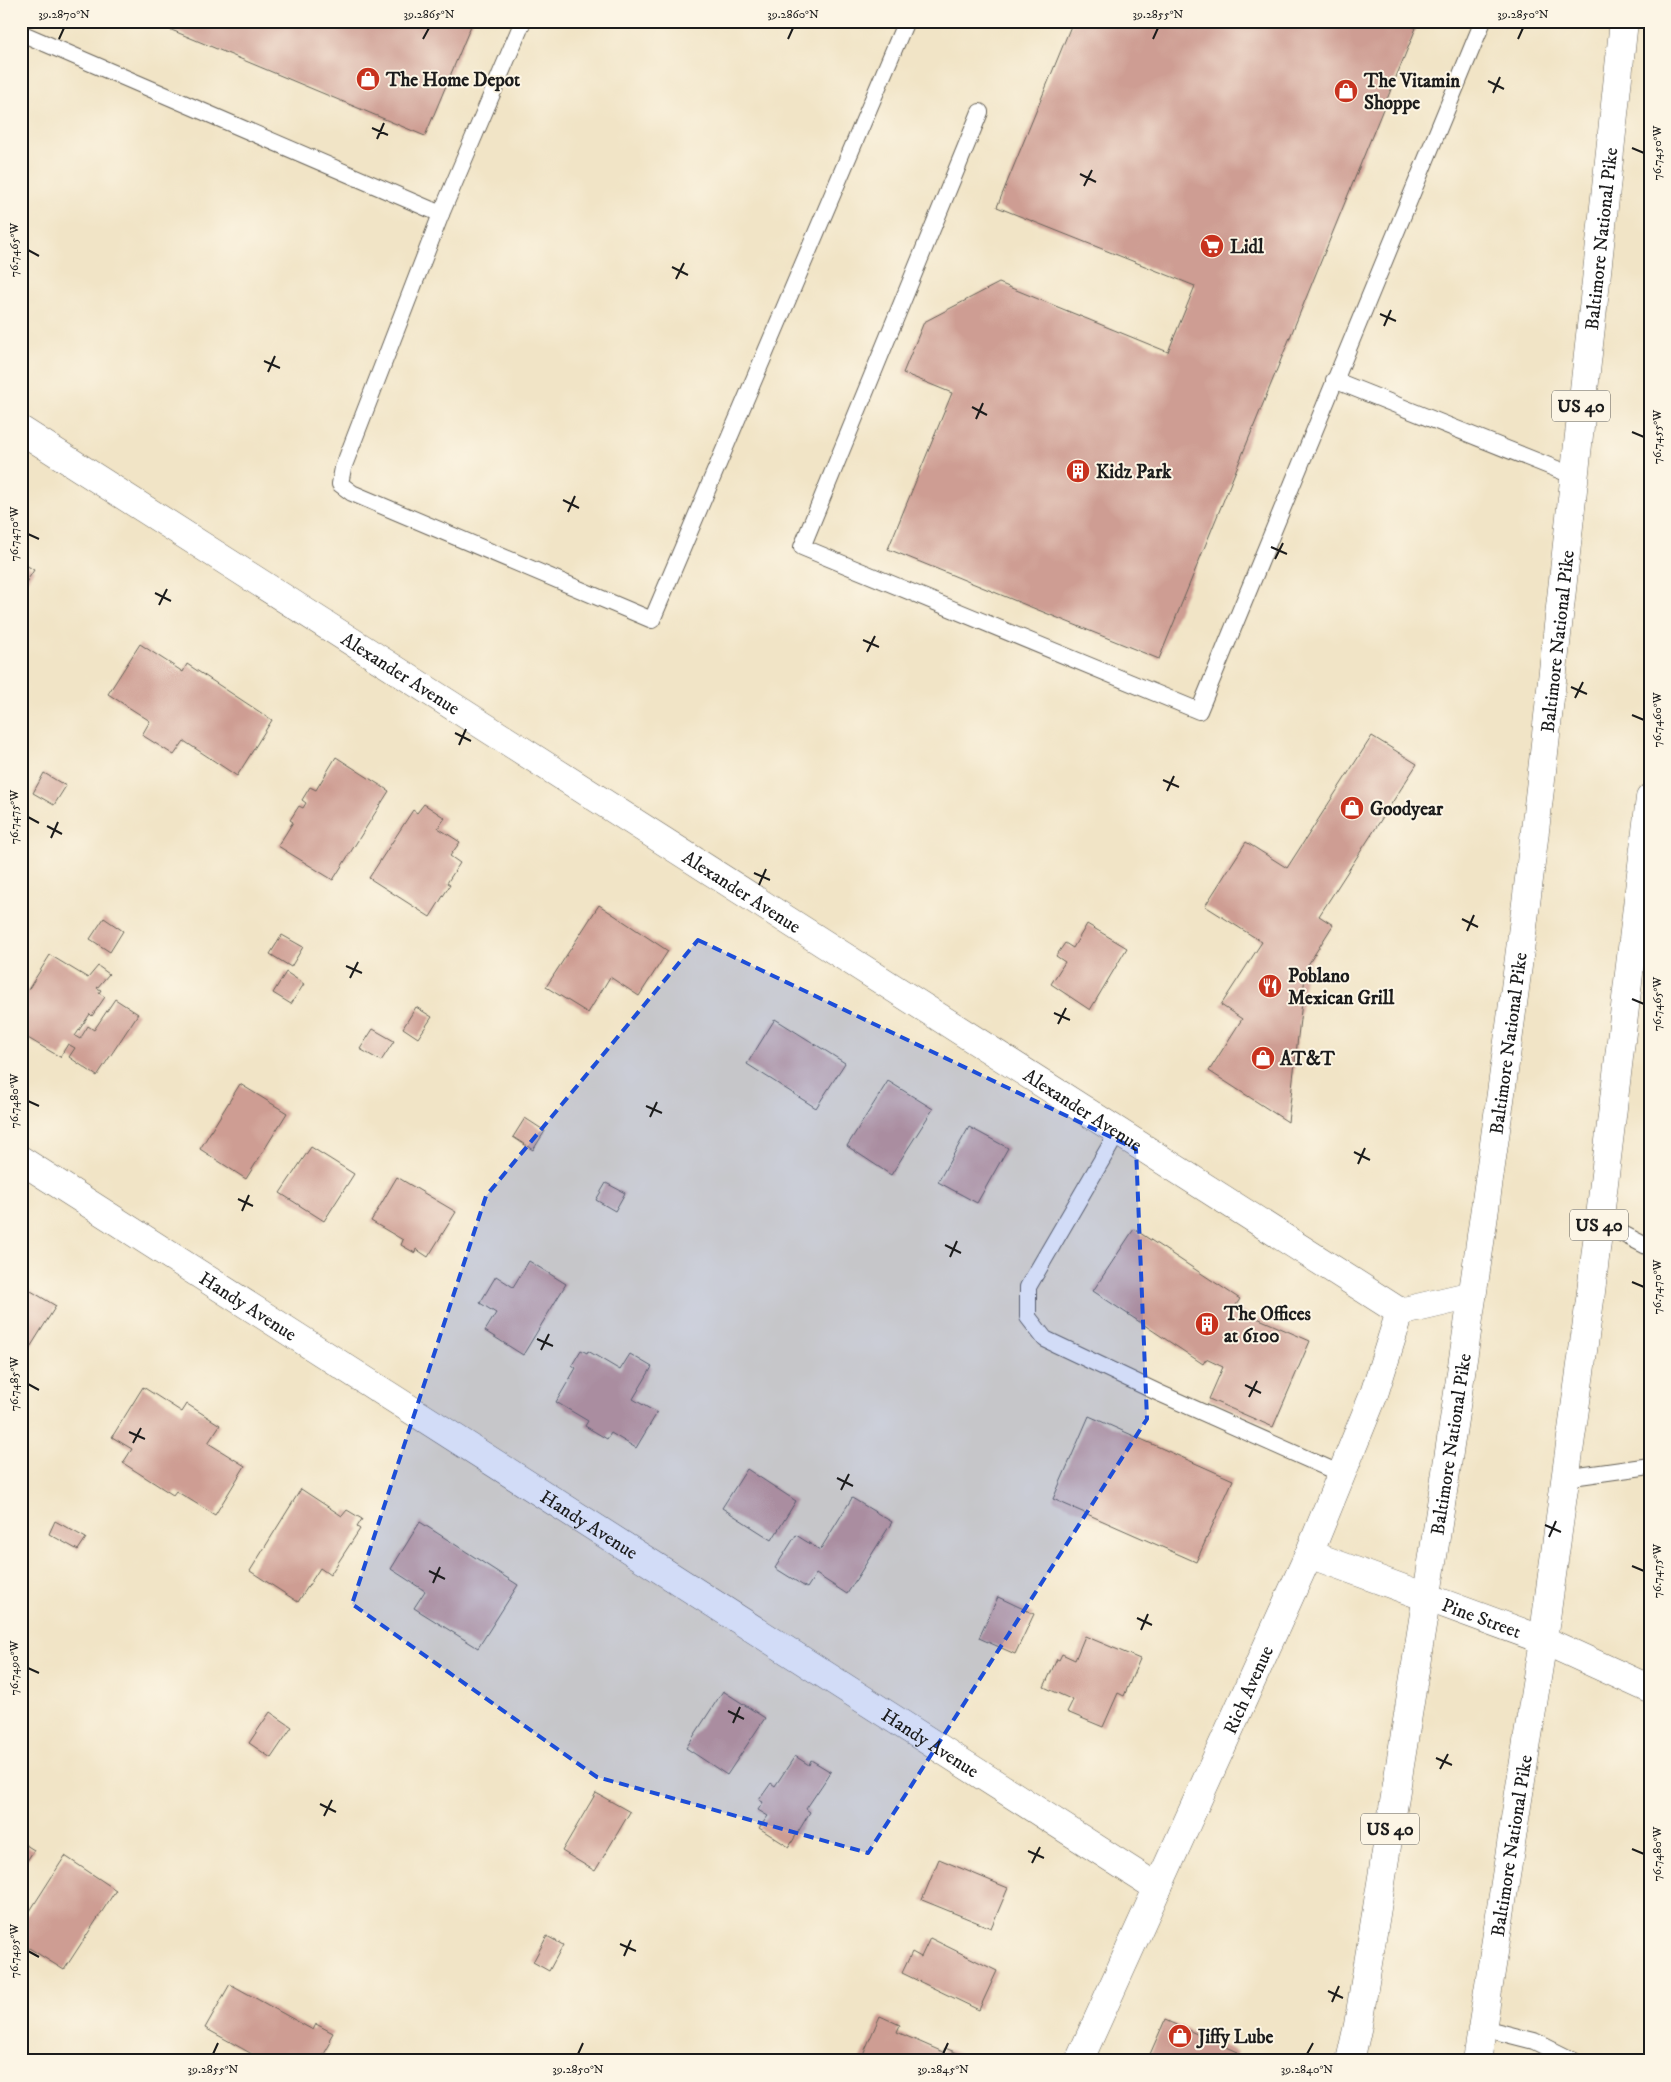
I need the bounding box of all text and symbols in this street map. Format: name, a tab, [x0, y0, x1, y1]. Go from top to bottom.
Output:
text: 39.2870°N	[38, 7, 90, 22]
text: 39.2865°N	[403, 7, 455, 22]
text: 39.2860°N	[767, 7, 819, 22]
text: 39.2855°N	[1133, 7, 1184, 22]
text: 39.2850°N	[1497, 7, 1549, 22]
shop icon: The Home Depot	[355, 66, 381, 92]
place label: The Home Depot	[385, 69, 521, 92]
place label: The Vitamin Shoppe	[1363, 70, 1461, 115]
shop icon: The Vitamin Shoppe	[1333, 78, 1359, 104]
text: 76.7450°W	[1650, 125, 1665, 180]
street label: Baltimore National Pike	[1581, 146, 1623, 331]
text: 76.7465°W	[7, 222, 22, 277]
supermarket icon: Lidl	[1199, 233, 1225, 259]
place label: Lidl	[1230, 236, 1264, 259]
road number: US 40	[1552, 391, 1610, 422]
text: 76.7455°W	[1650, 409, 1665, 464]
building icon: Kidz Park	[1065, 458, 1091, 484]
place label: Kidz Park	[1096, 461, 1172, 484]
text: 76.7470°W	[7, 506, 22, 561]
street label: Baltimore National Pike	[1537, 549, 1580, 734]
street label: Alexander Avenue	[337, 628, 464, 721]
text: 76.7460°W	[1650, 691, 1665, 748]
text: 76.7475°W	[7, 789, 22, 844]
shop icon: Goodyear	[1339, 795, 1365, 821]
place label: Goodyear	[1370, 798, 1444, 821]
street label: Alexander Avenue	[678, 846, 805, 939]
street label: Baltimore National Pike	[1485, 951, 1533, 1136]
place label: Poblano Mexican Grill	[1288, 965, 1394, 1010]
restaurant icon: Poblano Mexican Grill	[1257, 973, 1283, 999]
text: 76.7465°W	[1650, 976, 1665, 1031]
shop icon: AT&T	[1250, 1045, 1276, 1071]
place label: AT&T	[1279, 1048, 1336, 1071]
street label: Alexander Avenue	[1019, 1064, 1146, 1157]
text: 76.7480°W	[7, 1073, 22, 1128]
road number: US 40	[1570, 1210, 1628, 1240]
text: 76.7470°W	[1650, 1259, 1665, 1314]
street label: Handy Avenue	[195, 1267, 301, 1347]
place label: The Offices at 6100	[1223, 1303, 1312, 1348]
building icon: The Offices at 6100	[1194, 1311, 1220, 1337]
street label: Baltimore National Pike	[1426, 1352, 1477, 1537]
text: 76.7485°W	[7, 1356, 22, 1411]
street label: Handy Avenue	[536, 1486, 642, 1565]
text: 76.7475°W	[1650, 1543, 1665, 1598]
street label: Pine Street	[1438, 1594, 1524, 1644]
text: 76.7490°W	[7, 1640, 22, 1695]
street label: Rich Avenue	[1219, 1642, 1279, 1738]
street label: Handy Avenue	[877, 1704, 983, 1783]
street label: Baltimore National Pike	[1487, 1753, 1538, 1938]
road number: US 40	[1361, 1814, 1419, 1845]
text: 76.7480°W	[1650, 1826, 1665, 1881]
text: 76.7495°W	[7, 1923, 22, 1978]
shop icon: Jiffy Lube	[1167, 2023, 1193, 2049]
place label: Jiffy Lube	[1196, 2026, 1274, 2049]
text: 39.2855°N	[188, 2062, 239, 2077]
text: 39.2850°N	[552, 2062, 604, 2077]
text: 39.2845°N	[917, 2062, 969, 2077]
text: 39.2840°N	[1281, 2062, 1333, 2077]

